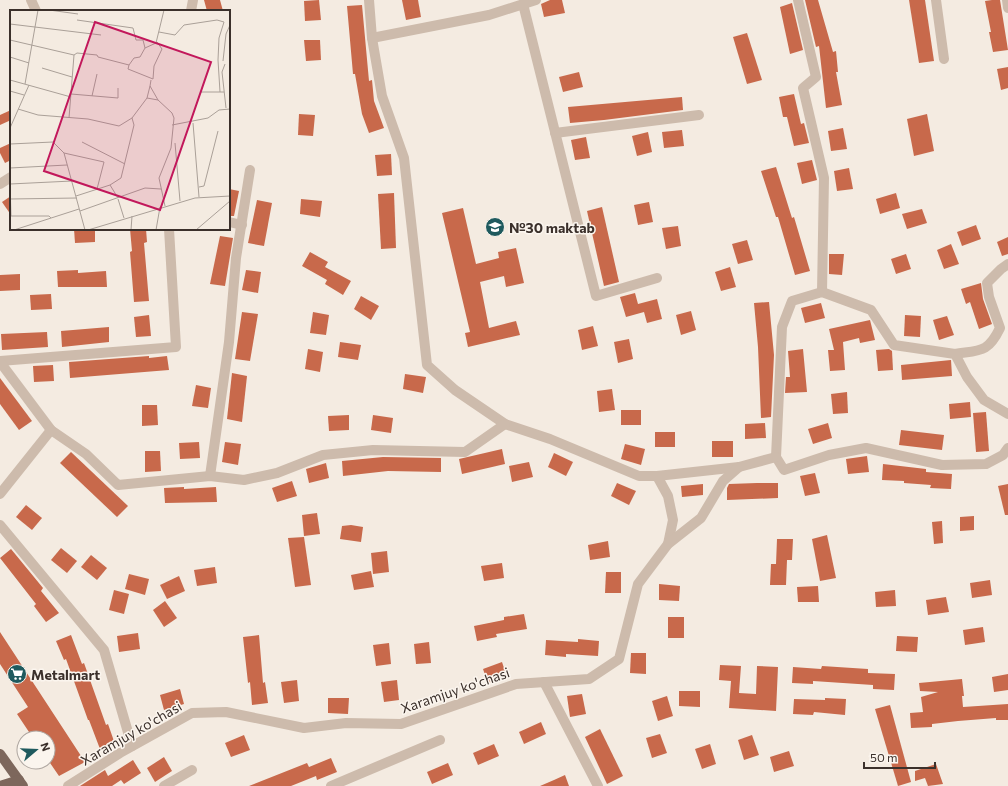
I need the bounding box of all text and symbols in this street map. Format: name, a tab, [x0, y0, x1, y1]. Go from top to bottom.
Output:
inset map	[10, 10, 230, 230]
school or university icon: №30 maktab	[484, 216, 506, 238]
place label: №30 maktab	[509, 219, 595, 236]
supermarket icon: Metalmart	[6, 663, 28, 685]
street label: Xaramjuy ko'chasi	[398, 663, 512, 717]
place label: Metalmart	[31, 666, 100, 683]
street label: Xaramjuy ko'chasi	[77, 697, 185, 769]
north arrow	[16, 730, 56, 770]
text: N	[38, 741, 53, 753]
scale bar	[864, 744, 935, 770]
text: 50 m	[870, 750, 898, 764]

